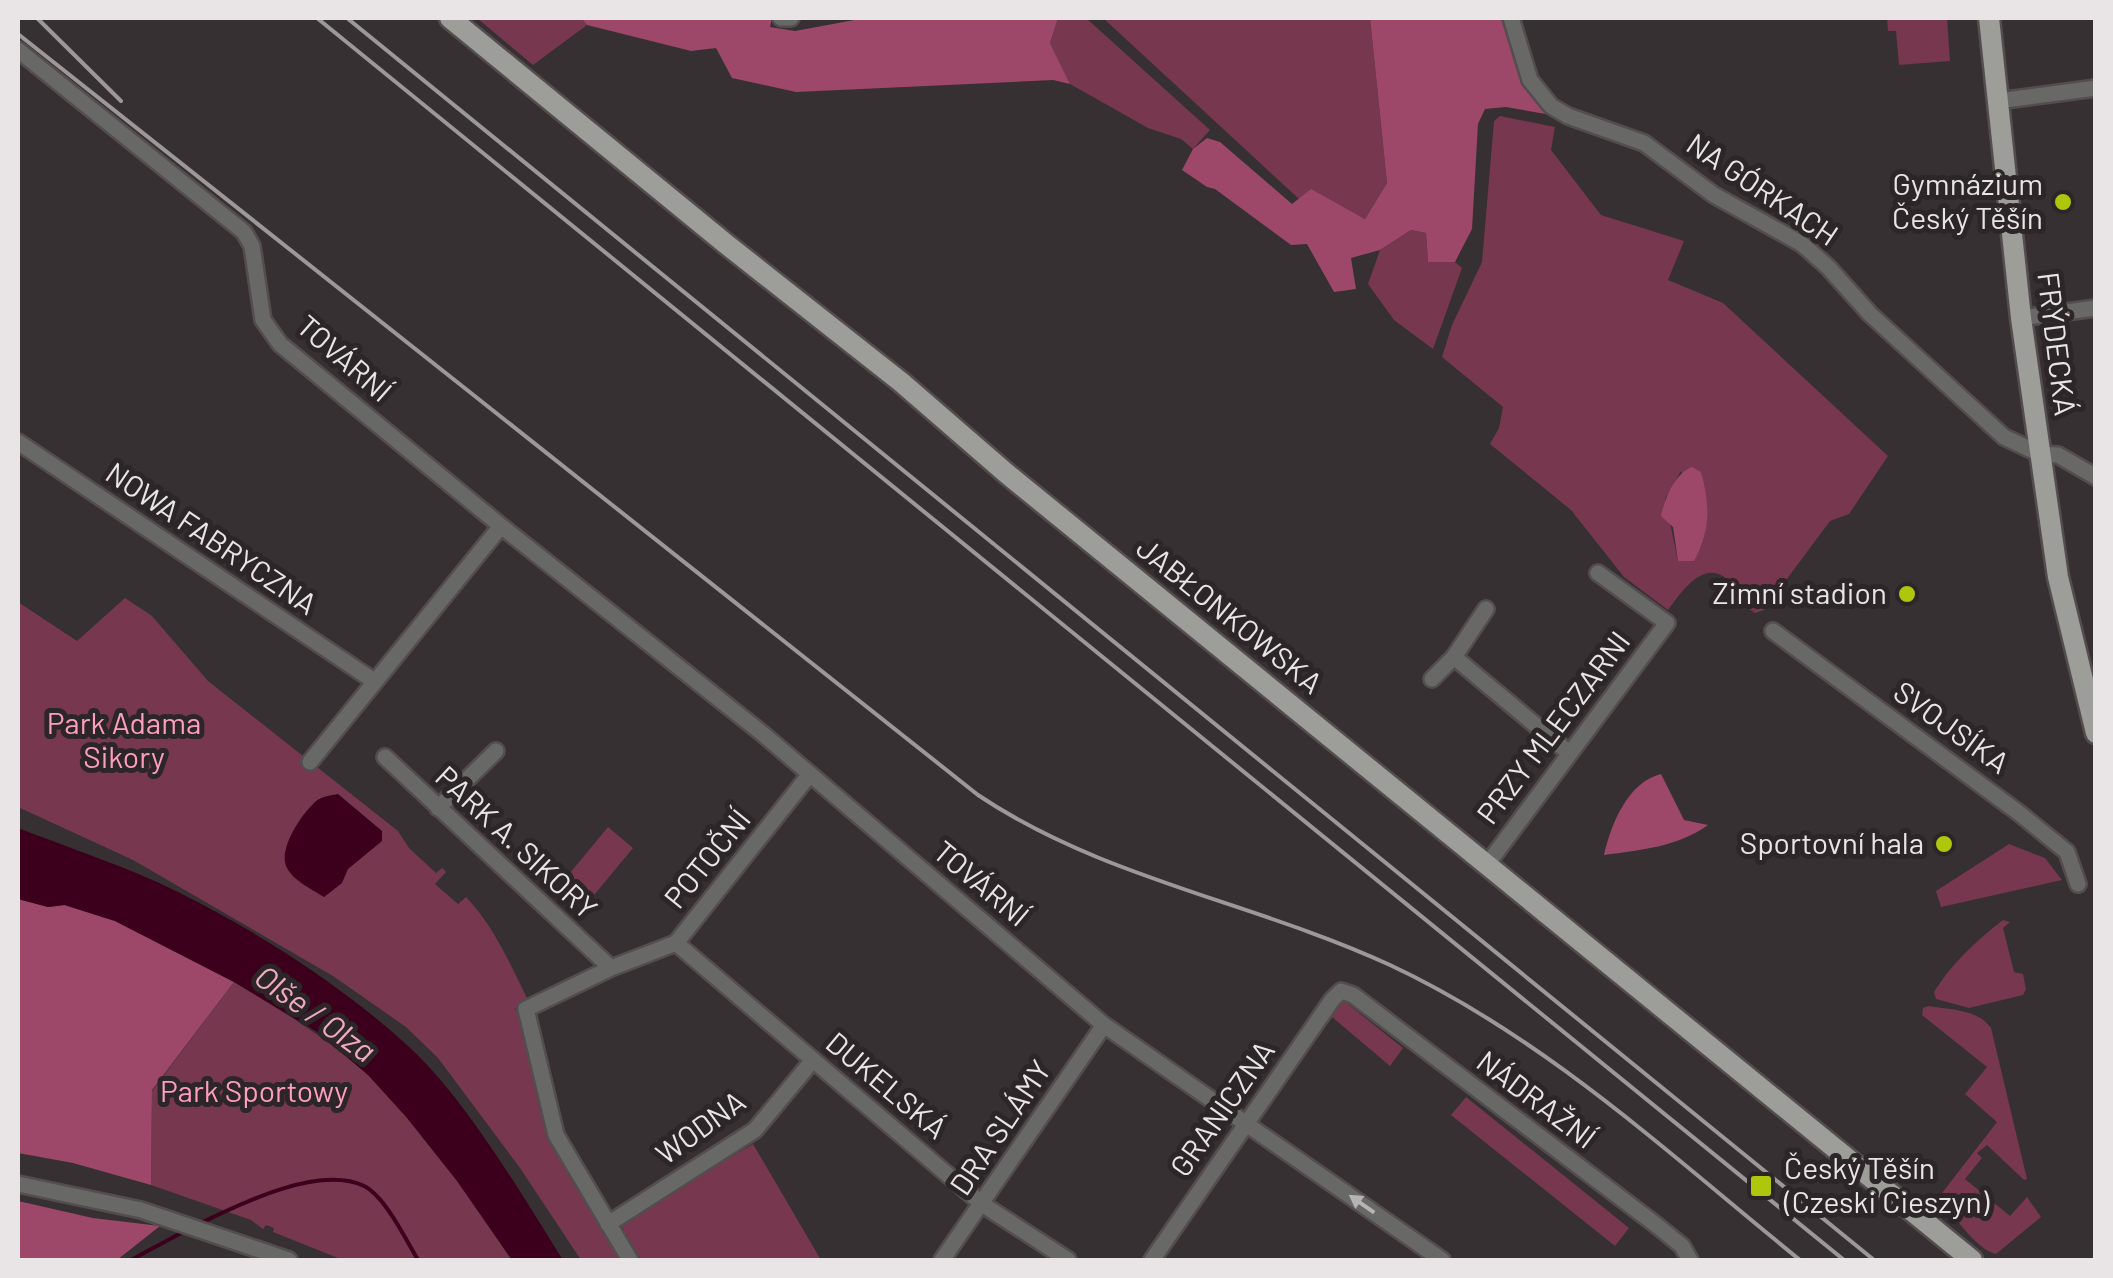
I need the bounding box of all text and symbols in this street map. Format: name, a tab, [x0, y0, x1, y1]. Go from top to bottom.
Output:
street label: NA GÓRKACH	[1681, 125, 1846, 252]
place label: Gymnázium Český Těšín	[1892, 165, 2043, 235]
marker: Gymnázium Český Těšín	[2052, 191, 2074, 213]
street label: FRÝDECKÁ	[2031, 270, 2085, 418]
street label: TOVÁRNÍ	[291, 307, 400, 408]
street label: NOWA FABRYCZNA	[100, 454, 324, 621]
street label: JABŁONKOWSKA	[1130, 529, 1330, 700]
place label: Zimní stadion	[1712, 574, 1887, 610]
marker: Zimní stadion	[1896, 583, 1918, 605]
street label: PRZY MLECZARNI	[1468, 624, 1636, 830]
street label: SVOJSÍKA	[1888, 673, 2017, 780]
park label: Park Adama Sikory	[47, 704, 201, 774]
street label: PARK A. SIKORY	[429, 758, 606, 925]
street label: POTOČNÍ	[656, 801, 757, 914]
place label: Sportovní hala	[1740, 824, 1924, 860]
street label: TOVÁRNÍ	[927, 832, 1037, 933]
marker: Sportovní hala	[1933, 833, 1955, 855]
water label: Olše / Olza	[248, 956, 384, 1069]
street label: DUKELSKÁ	[820, 1024, 955, 1145]
street label: GRANICZNA	[1162, 1033, 1281, 1183]
street label: NÁDRAŽNÍ	[1471, 1042, 1604, 1155]
street label: DRA SLÁMY	[941, 1053, 1058, 1201]
park label: Park Sportowy	[160, 1072, 348, 1108]
street label: WODNA	[648, 1082, 751, 1171]
place label: Český Těšín (Czeski Cieszyn)	[1783, 1149, 1990, 1219]
marker: Český Těšín (Czeski Cieszyn)	[1748, 1173, 1774, 1199]
one-way arrow	[1349, 1195, 1375, 1214]

